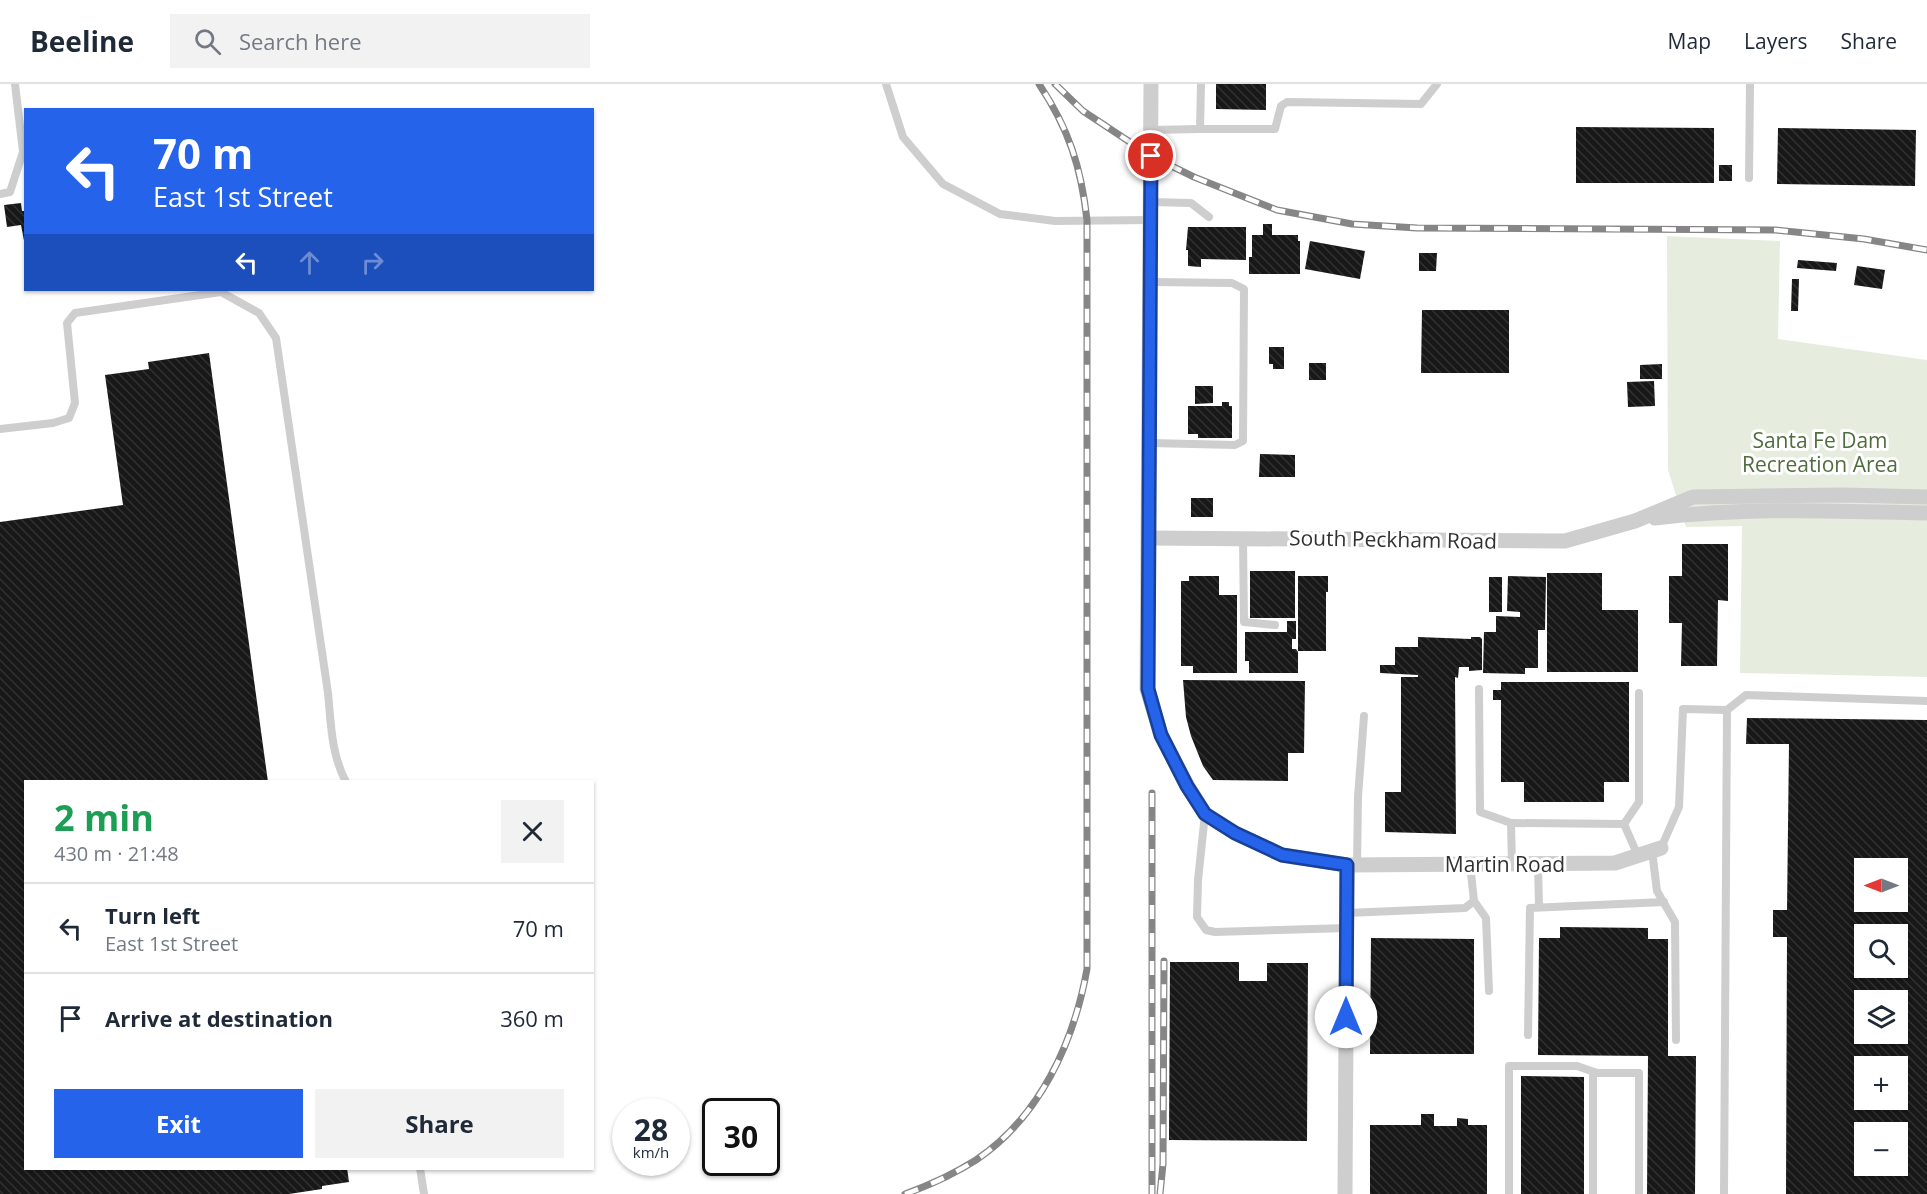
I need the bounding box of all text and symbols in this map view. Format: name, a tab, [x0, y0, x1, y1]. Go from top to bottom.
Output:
search box	[170, 14, 590, 68]
text: Beeline	[30, 22, 134, 60]
icon: search	[191, 25, 224, 58]
text: Search here	[239, 26, 362, 56]
text: Map	[1668, 27, 1711, 55]
text: Layers	[1744, 27, 1808, 55]
text: Share	[1841, 27, 1897, 55]
text: 70 m	[153, 124, 253, 181]
pin	[1125, 130, 1176, 181]
icon: left	[54, 132, 132, 210]
icon: arrive	[1134, 139, 1167, 172]
text: East 1st Street	[153, 178, 333, 215]
icon: left	[230, 246, 263, 279]
icon: ahead	[293, 246, 326, 279]
icon: right	[356, 246, 389, 279]
park label: Santa Fe Dam Recreation Area	[1742, 426, 1898, 478]
street label: South Peckham Road	[1289, 523, 1497, 555]
text: 2 min	[54, 793, 154, 842]
button: close	[501, 800, 564, 863]
text: 430 m · 21:48	[54, 840, 179, 867]
street label: Martin Road	[1445, 850, 1565, 878]
north arrow	[1854, 858, 1908, 912]
map controls	[1854, 858, 1908, 1176]
text: Turn left	[105, 900, 200, 930]
icon: left	[54, 912, 87, 945]
text: 70 m	[513, 913, 564, 943]
button: search	[1854, 924, 1908, 978]
text: East 1st Street	[105, 930, 238, 957]
position arrow	[1314, 985, 1378, 1049]
button: layers	[1854, 990, 1908, 1044]
icon: arrive	[54, 1002, 87, 1035]
text: Arrive at destination	[105, 1003, 333, 1033]
text: 360 m	[500, 1003, 564, 1033]
button: +	[1854, 1056, 1908, 1110]
button: Exit	[54, 1089, 303, 1158]
button: Share	[315, 1089, 564, 1158]
speed limit sign: 30	[702, 1098, 780, 1176]
text: 28	[634, 1109, 668, 1150]
button: −	[1854, 1122, 1908, 1176]
text: km/h	[633, 1142, 669, 1162]

